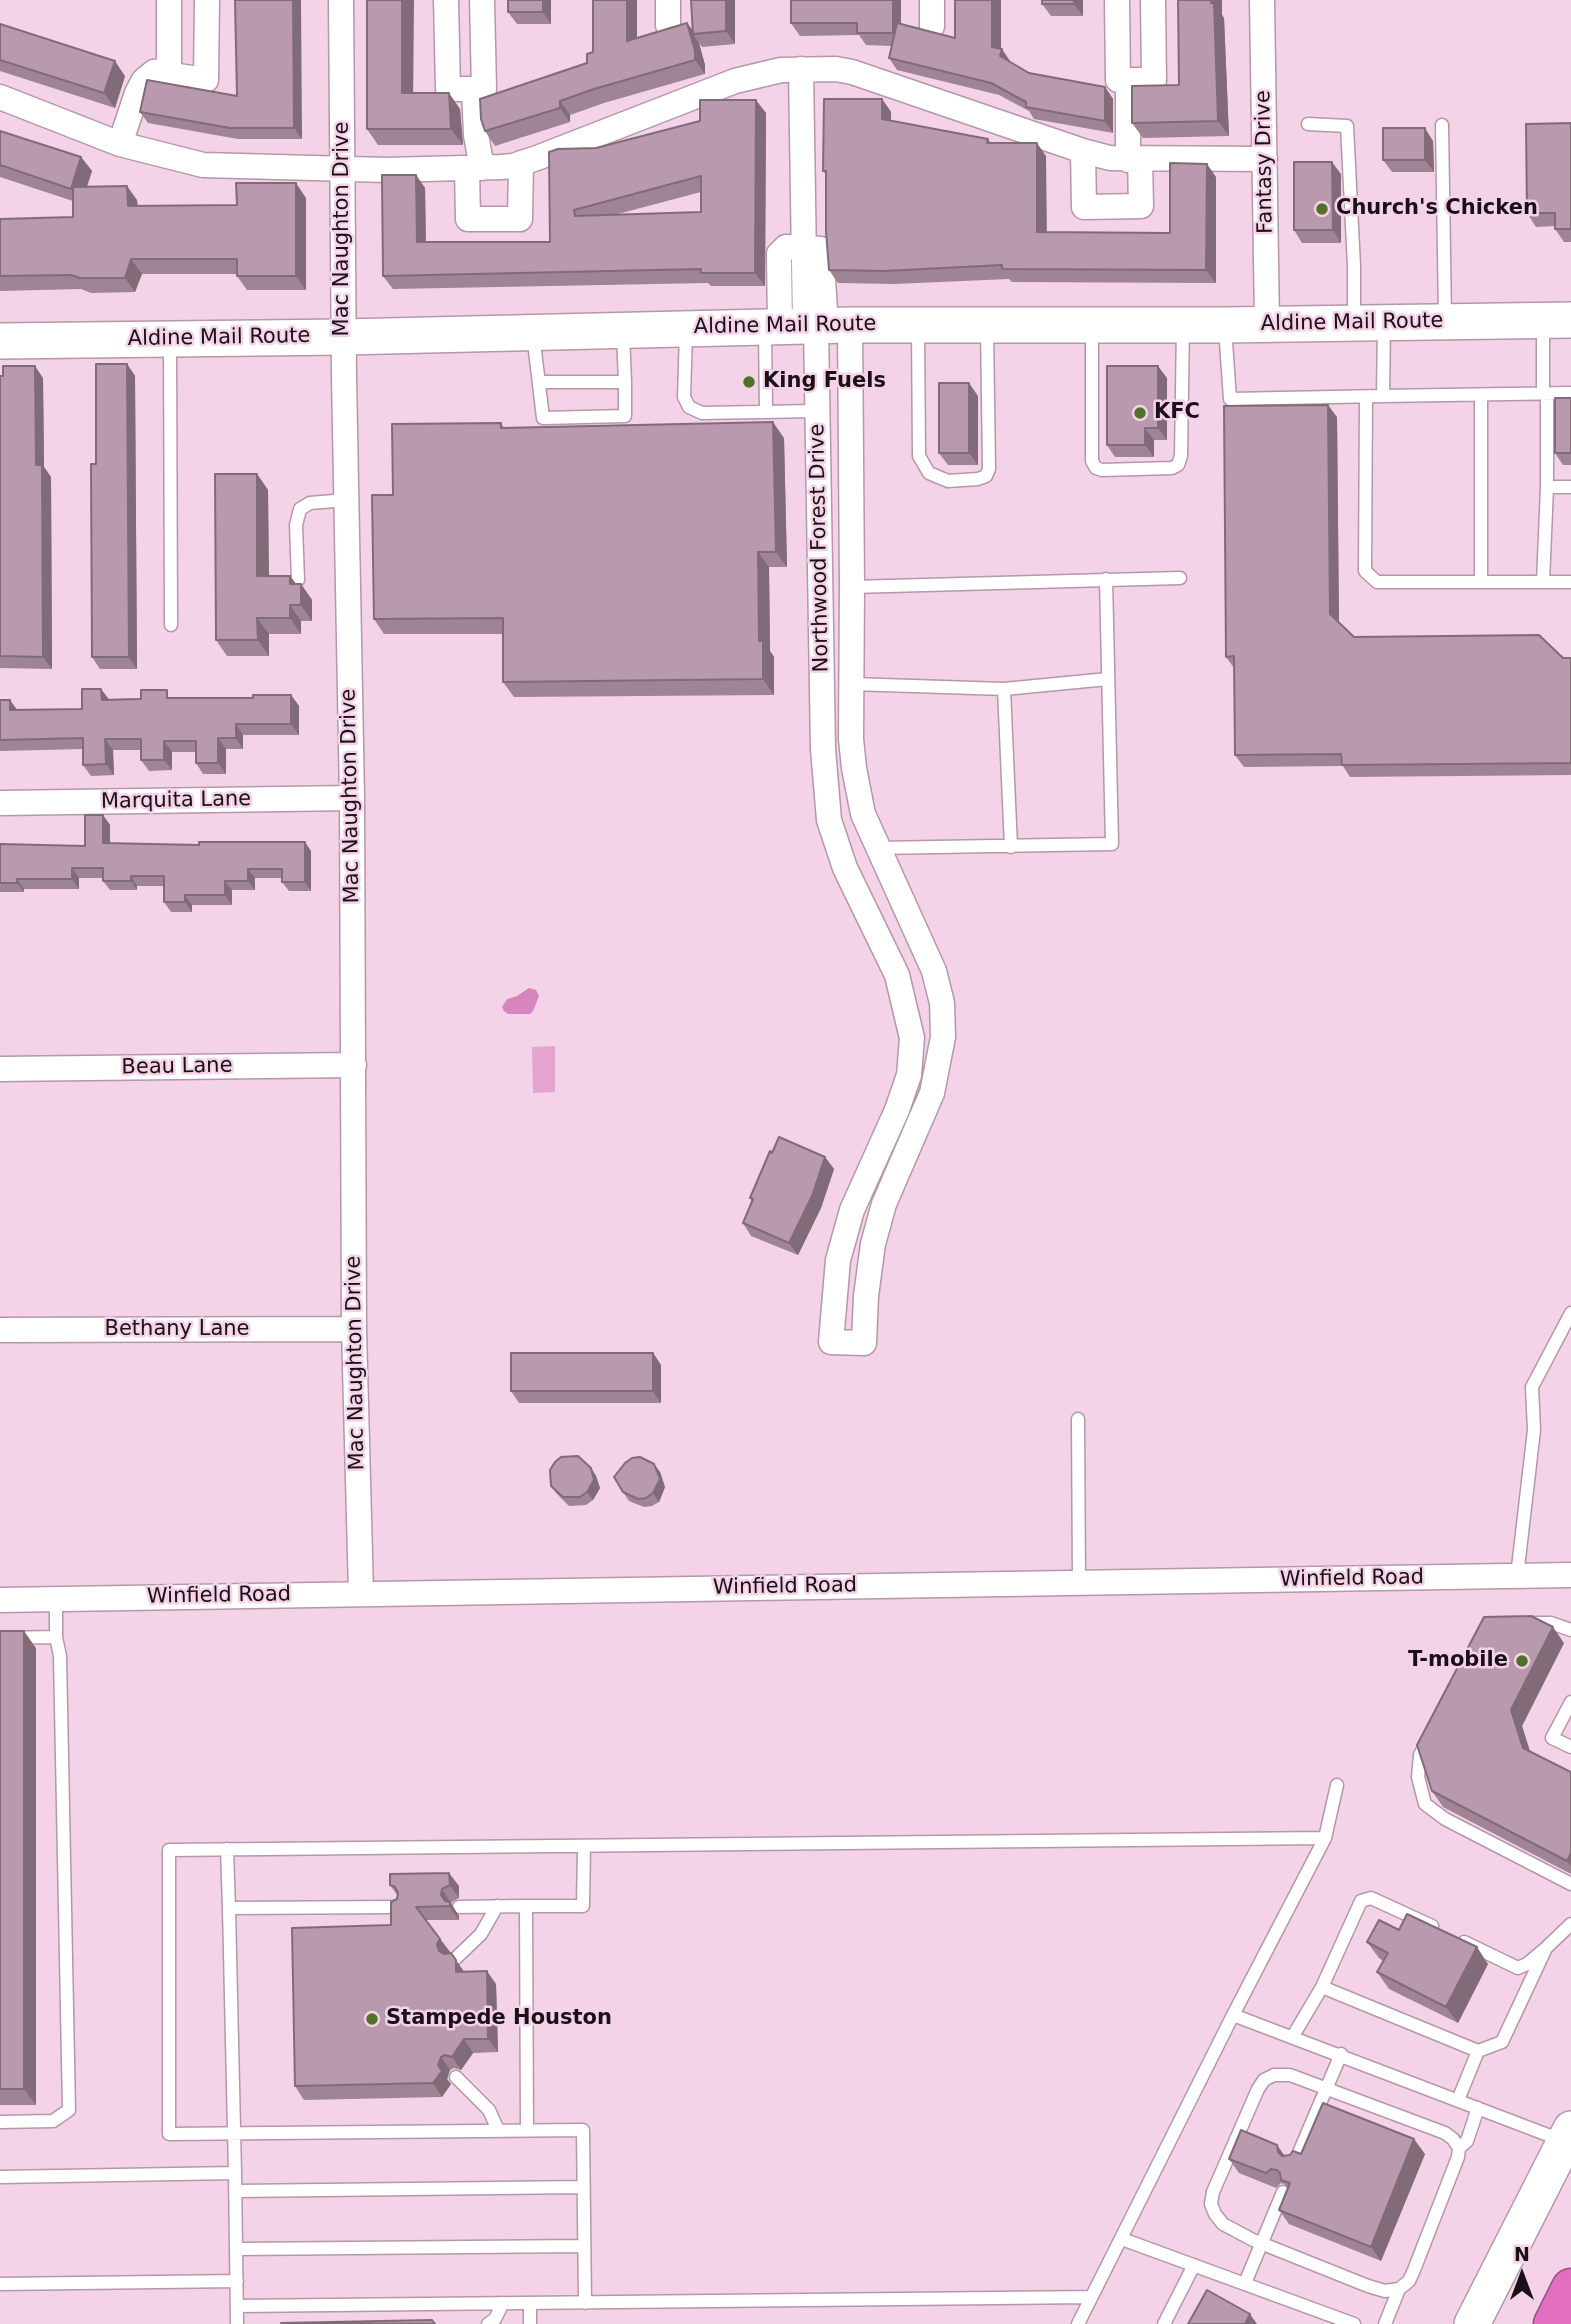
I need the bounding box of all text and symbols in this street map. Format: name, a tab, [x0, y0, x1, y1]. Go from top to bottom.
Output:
street label: Fantasy Drive	[1251, 90, 1279, 234]
street label: Mac Naughton Drive	[330, 122, 356, 336]
place label: Church's Chicken	[1336, 196, 1538, 222]
marker: Church's Chicken	[1314, 201, 1330, 217]
street label: Aldine Mail Route	[1261, 309, 1443, 337]
street label: Aldine Mail Route	[694, 312, 876, 340]
street label: Aldine Mail Route	[128, 324, 310, 352]
place label: King Fuels	[763, 369, 886, 395]
marker: King Fuels	[741, 374, 757, 390]
place label: KFC	[1154, 400, 1200, 426]
marker: KFC	[1132, 405, 1148, 421]
street label: Northwood Forest Drive	[805, 423, 835, 673]
street label: Mac Naughton Drive	[337, 688, 365, 904]
street label: Marquita Lane	[101, 787, 251, 815]
street label: Beau Lane	[121, 1053, 233, 1081]
street label: Mac Naughton Drive	[342, 1255, 370, 1471]
street label: Bethany Lane	[105, 1317, 249, 1343]
street label: Winfield Road	[1280, 1565, 1424, 1593]
street label: Winfield Road	[713, 1573, 857, 1601]
street label: Winfield Road	[147, 1582, 291, 1610]
place label: T-mobile	[1408, 1648, 1508, 1674]
marker: T-mobile	[1514, 1653, 1530, 1669]
place label: Stampede Houston	[386, 2006, 612, 2032]
marker: Stampede Houston	[364, 2011, 380, 2027]
north arrow	[1487, 2240, 1557, 2310]
text: N	[1514, 2243, 1530, 2265]

